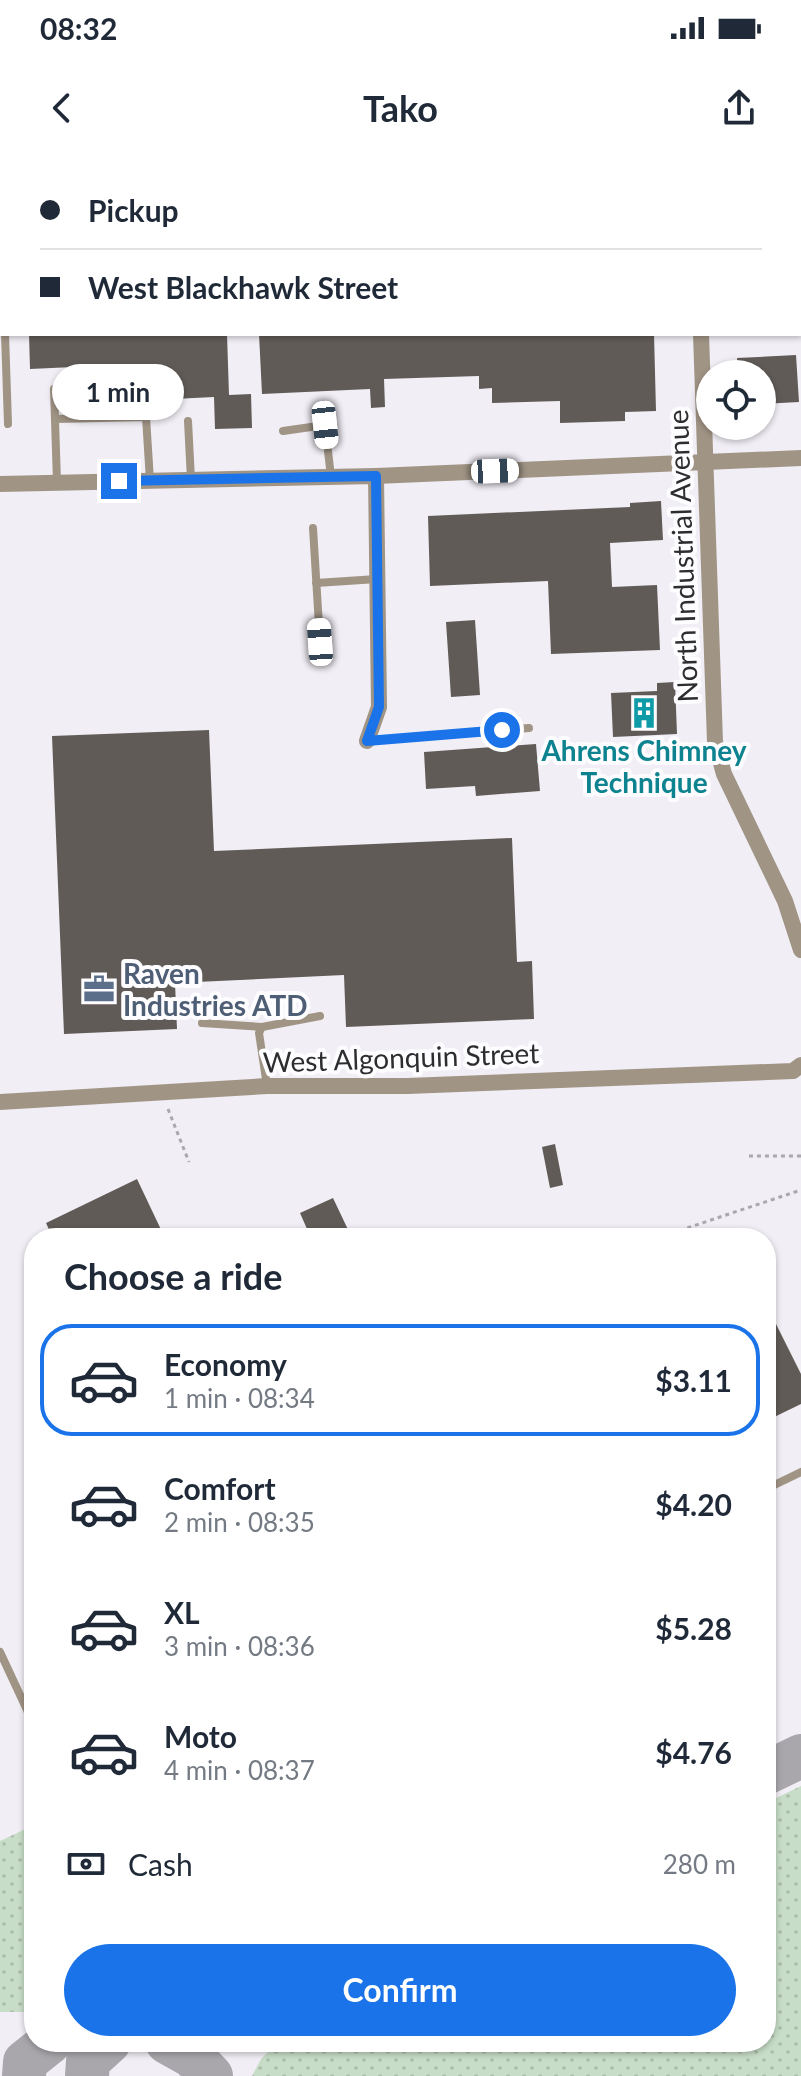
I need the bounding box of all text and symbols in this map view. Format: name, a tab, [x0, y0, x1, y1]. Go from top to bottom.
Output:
text: 08:32	[40, 10, 117, 46]
icon: back	[40, 86, 84, 130]
text: Tako	[363, 86, 438, 130]
icon: share	[717, 86, 761, 130]
text: Pickup	[88, 192, 179, 228]
text: West Blackhawk Street	[88, 269, 398, 305]
map controls	[696, 360, 776, 440]
button: locate	[696, 360, 776, 440]
callout: 1 min	[53, 365, 185, 421]
text: 1 min	[86, 376, 150, 408]
car	[311, 400, 339, 450]
street label: North Industrial Avenue	[660, 409, 704, 703]
car	[471, 458, 519, 484]
route end	[101, 463, 137, 499]
car	[306, 617, 334, 667]
building icon: Ahrens Chimney Technique	[627, 696, 661, 730]
route start	[484, 712, 520, 748]
place label: Ahrens Chimney Technique	[540, 733, 747, 799]
place label: Raven Industries ATD	[123, 956, 308, 1022]
office icon: Raven Industries ATD	[82, 972, 116, 1006]
street label: West Algonquin Street	[262, 1035, 540, 1079]
text: Choose a ride	[64, 1254, 283, 1298]
icon: car	[68, 1344, 140, 1416]
text: Economy	[164, 1346, 287, 1382]
text: $3.11	[655, 1362, 732, 1398]
text: 1 min · 08:34	[164, 1382, 315, 1414]
icon: car	[68, 1468, 140, 1540]
text: Comfort	[164, 1470, 276, 1506]
text: $4.20	[655, 1486, 732, 1522]
text: 2 min · 08:35	[164, 1506, 315, 1538]
icon: car	[68, 1592, 140, 1664]
text: XL	[164, 1594, 200, 1630]
text: $5.28	[655, 1610, 732, 1646]
text: 3 min · 08:36	[164, 1630, 315, 1662]
icon: car	[68, 1716, 140, 1788]
text: Moto	[164, 1718, 237, 1754]
text: $4.76	[655, 1734, 732, 1770]
text: 4 min · 08:37	[164, 1754, 315, 1786]
icon: cash	[64, 1842, 108, 1886]
text: Cash	[128, 1846, 193, 1882]
text: 280 m	[663, 1848, 736, 1880]
button: Confirm	[64, 1944, 736, 2036]

